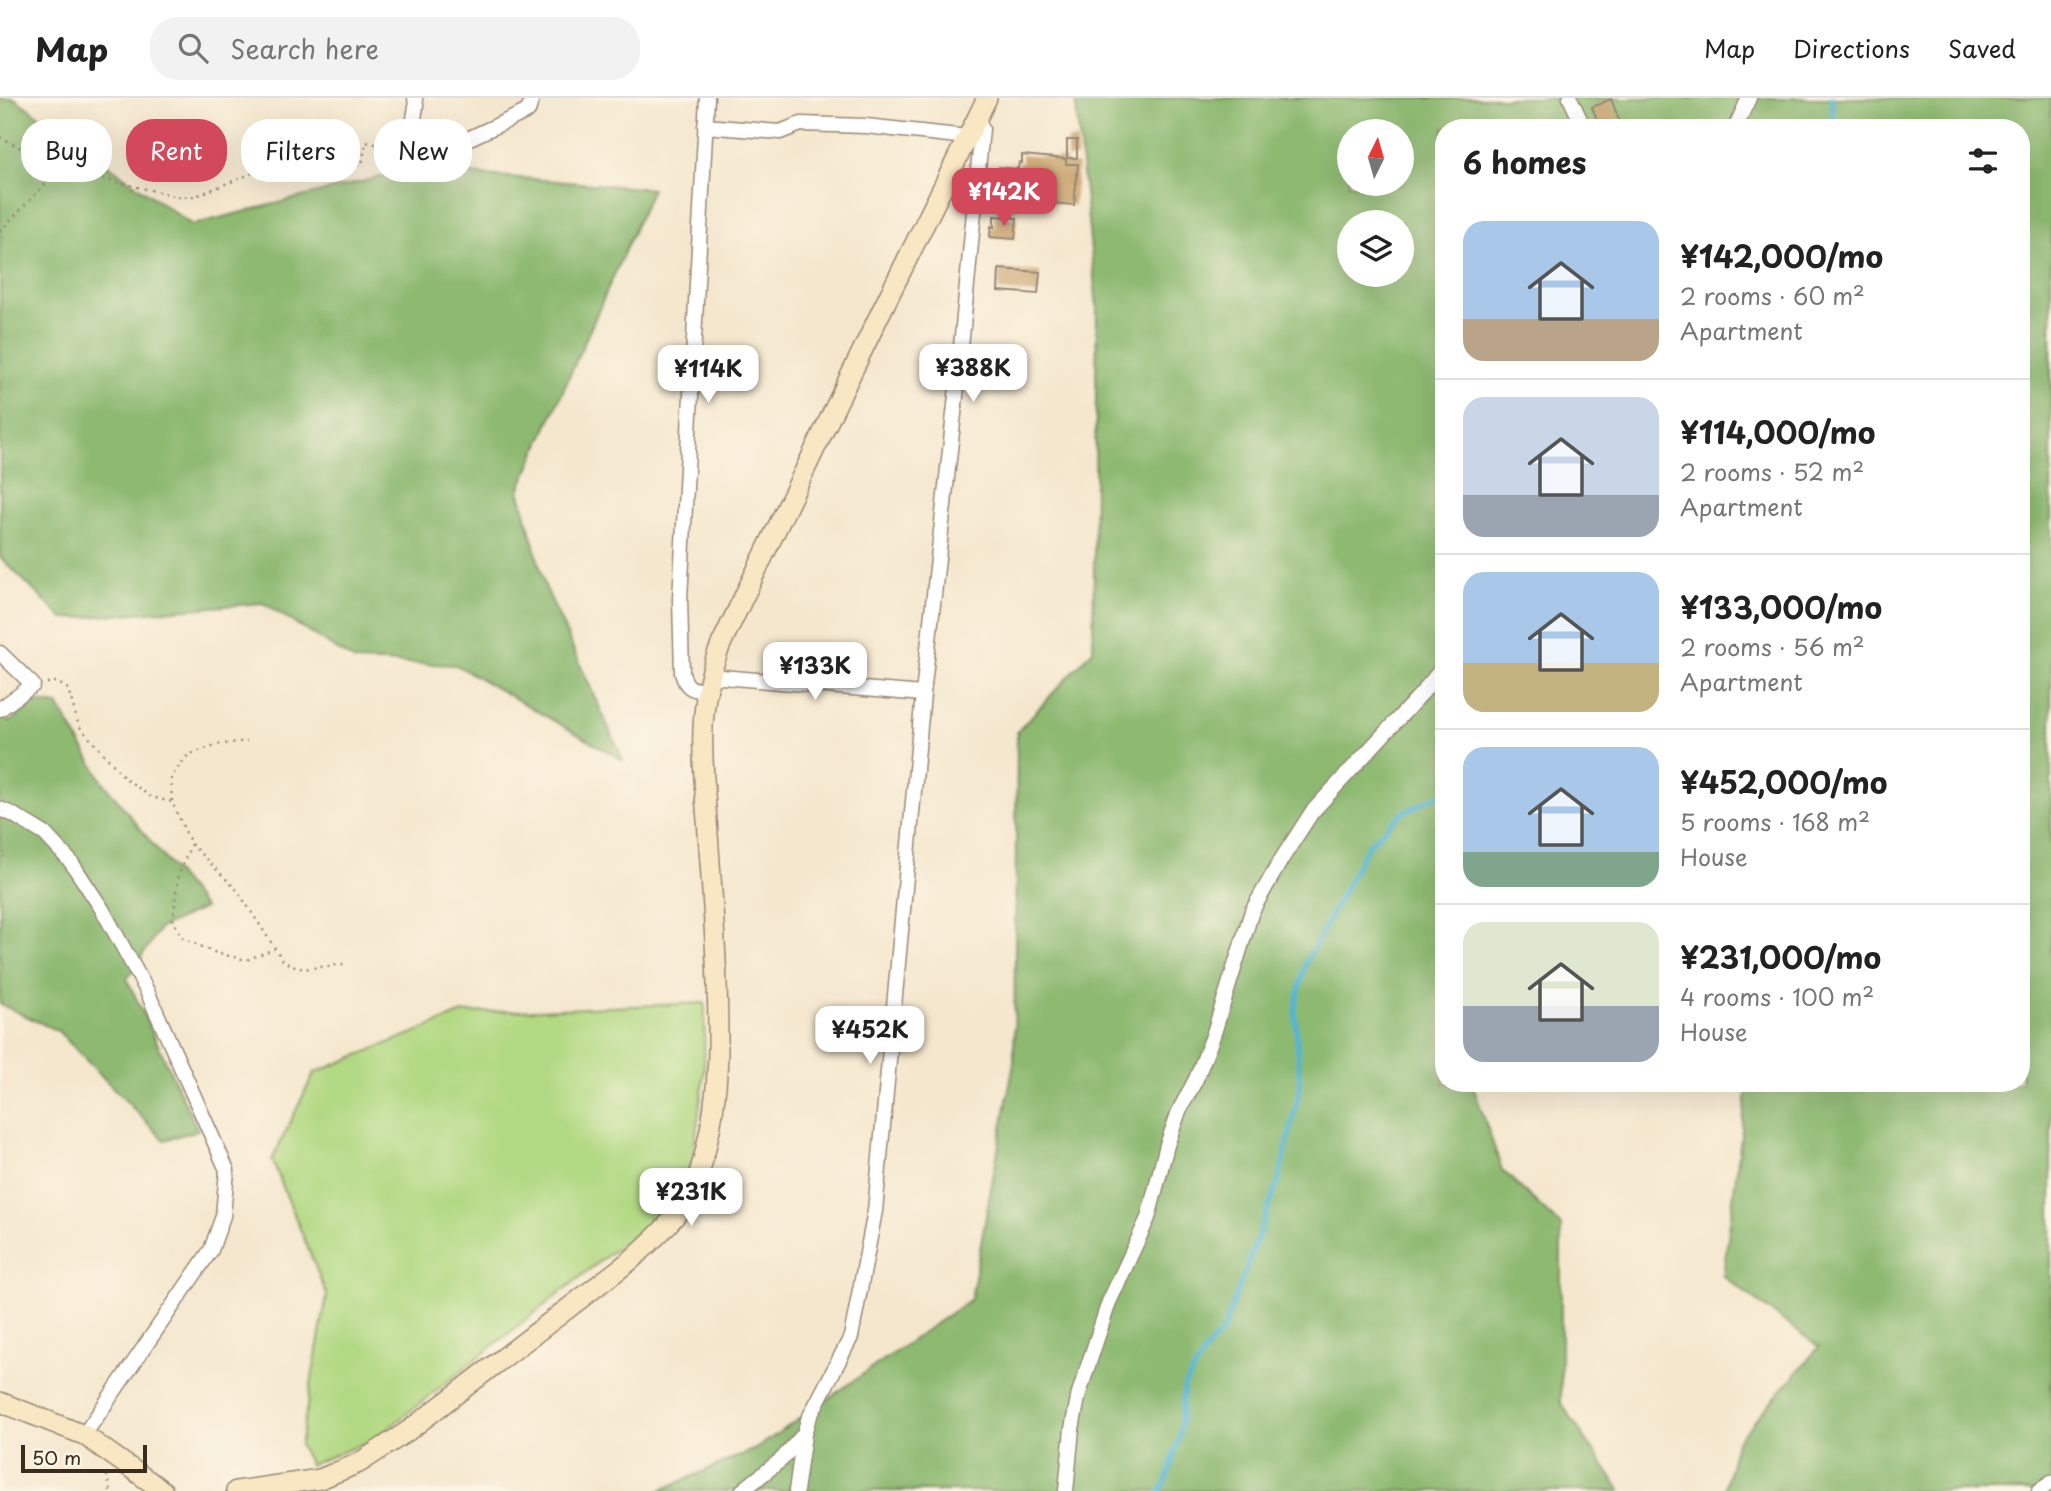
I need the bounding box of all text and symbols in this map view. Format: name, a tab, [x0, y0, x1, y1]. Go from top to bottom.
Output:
search box	[150, 17, 640, 80]
text: Map	[35, 23, 108, 73]
icon: search	[174, 29, 212, 67]
text: Search here	[230, 29, 379, 68]
text: Map	[1704, 30, 1755, 66]
text: Directions	[1793, 30, 1910, 66]
text: Saved	[1948, 30, 2016, 66]
chip: Buy	[21, 119, 112, 182]
chip: Rent	[126, 119, 227, 182]
chip: Filters	[241, 119, 360, 182]
chip: New	[374, 119, 472, 182]
north arrow	[1337, 119, 1414, 196]
map controls	[1337, 119, 1414, 287]
text: 6 homes	[1463, 139, 1586, 184]
icon: filters	[1964, 142, 2002, 180]
pin: ¥142K	[955, 169, 1053, 228]
text: ¥142K	[968, 173, 1040, 208]
button: layers	[1337, 210, 1414, 287]
text: ¥142,000/mo	[1680, 233, 1883, 278]
icon: home	[1519, 249, 1603, 333]
text: 2 rooms · 60 m²	[1680, 278, 1865, 313]
text: Apartment	[1680, 313, 1803, 348]
pin: ¥388K	[924, 344, 1022, 404]
pin: ¥114K	[659, 345, 757, 405]
text: ¥388K	[935, 349, 1011, 384]
text: ¥114K	[674, 350, 742, 385]
text: ¥114,000/mo	[1680, 409, 1875, 454]
icon: home	[1519, 425, 1603, 509]
text: 2 rooms · 52 m²	[1680, 454, 1864, 489]
text: Apartment	[1680, 489, 1803, 524]
text: ¥133,000/mo	[1680, 584, 1882, 629]
icon: home	[1519, 600, 1603, 684]
text: 2 rooms · 56 m²	[1680, 629, 1865, 664]
pin: ¥133K	[766, 642, 864, 702]
text: ¥133K	[779, 647, 851, 682]
text: Apartment	[1680, 664, 1803, 699]
text: ¥452,000/mo	[1680, 759, 1887, 804]
icon: home	[1519, 775, 1603, 859]
text: 5 rooms · 168 m²	[1680, 804, 1870, 839]
text: House	[1680, 839, 1747, 874]
text: ¥231,000/mo	[1680, 934, 1881, 979]
icon: home	[1519, 950, 1603, 1034]
text: 4 rooms · 100 m²	[1680, 979, 1874, 1014]
pin: ¥452K	[821, 1006, 919, 1066]
text: ¥452K	[831, 1011, 909, 1046]
text: House	[1680, 1014, 1747, 1049]
pin: ¥231K	[642, 1168, 740, 1228]
text: ¥231K	[655, 1173, 727, 1208]
scale bar	[21, 1442, 147, 1474]
text: 50 m	[32, 1443, 81, 1471]

